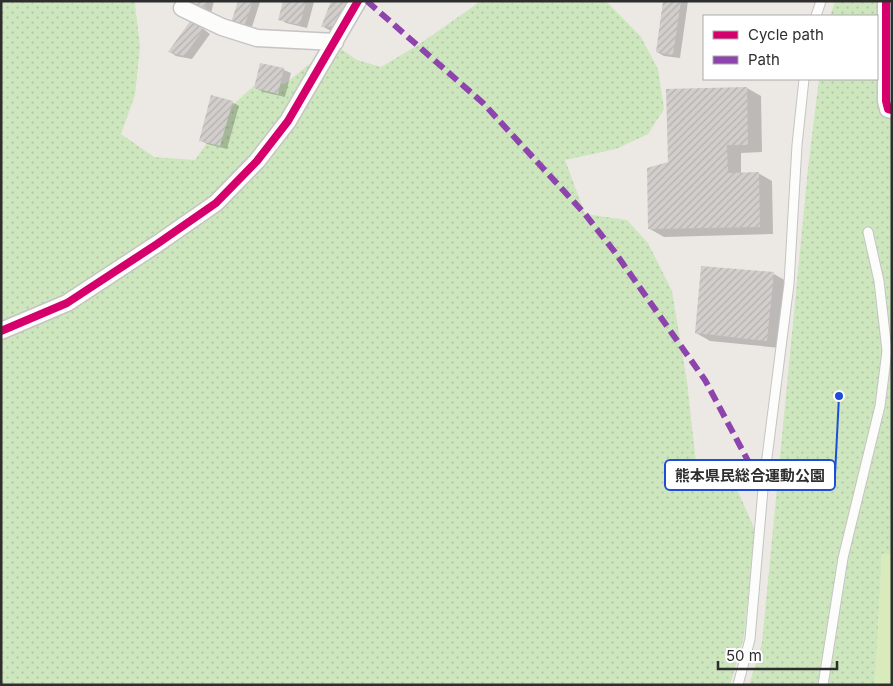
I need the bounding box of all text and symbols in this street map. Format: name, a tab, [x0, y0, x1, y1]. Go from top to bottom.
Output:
legend	[703, 15, 878, 80]
text: Cycle path	[748, 25, 824, 44]
text: Path	[748, 50, 780, 69]
callout: 熊本県民総合運動公園	[665, 460, 835, 490]
text: 熊本県民総合運動公園	[675, 466, 825, 485]
scale bar	[718, 638, 837, 670]
text: 50 m	[726, 646, 762, 665]

